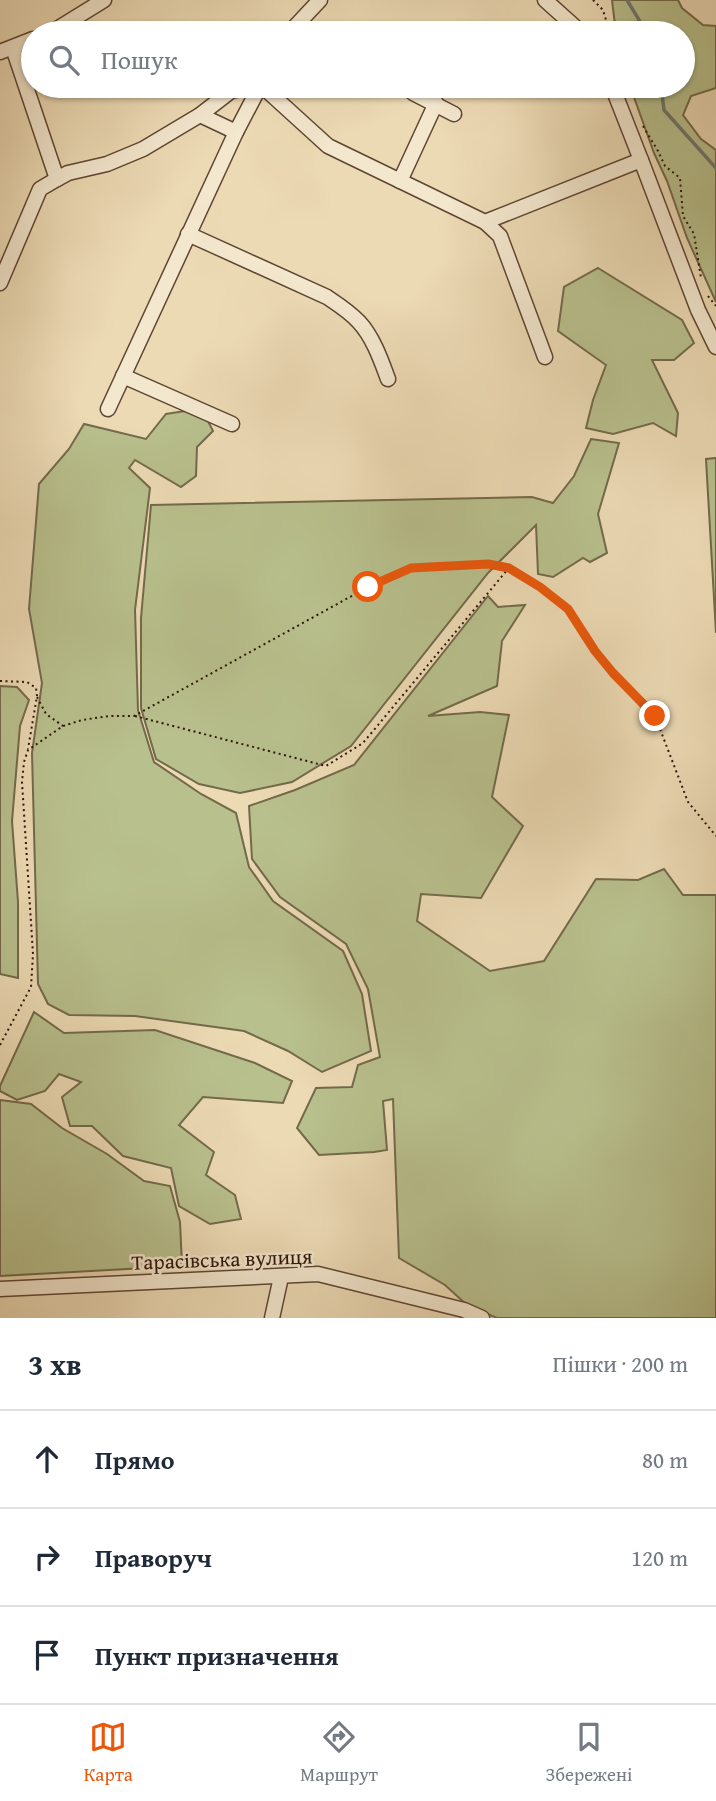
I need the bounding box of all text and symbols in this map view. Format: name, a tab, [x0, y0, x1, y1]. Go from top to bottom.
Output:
search box	[21, 21, 695, 98]
text: Пошук	[101, 40, 178, 79]
icon: search	[45, 41, 83, 79]
route start	[352, 571, 383, 602]
route end	[639, 700, 670, 731]
street label: Тарасівська вулиця	[131, 1240, 313, 1278]
text: 3 хв	[28, 1342, 82, 1386]
text: Пішки · 200 m	[553, 1347, 688, 1380]
icon: ahead	[28, 1440, 66, 1478]
text: Прямо	[95, 1440, 175, 1479]
text: 80 m	[642, 1443, 688, 1476]
icon: right	[28, 1538, 66, 1576]
text: Праворуч	[95, 1538, 212, 1577]
text: 120 m	[631, 1541, 688, 1574]
icon: arrive	[28, 1636, 66, 1674]
text: Пункт призначення	[95, 1636, 339, 1675]
tab: Карта	[84, 1718, 133, 1788]
tab: Маршрут	[300, 1718, 378, 1788]
tab: Збережені	[545, 1718, 632, 1788]

